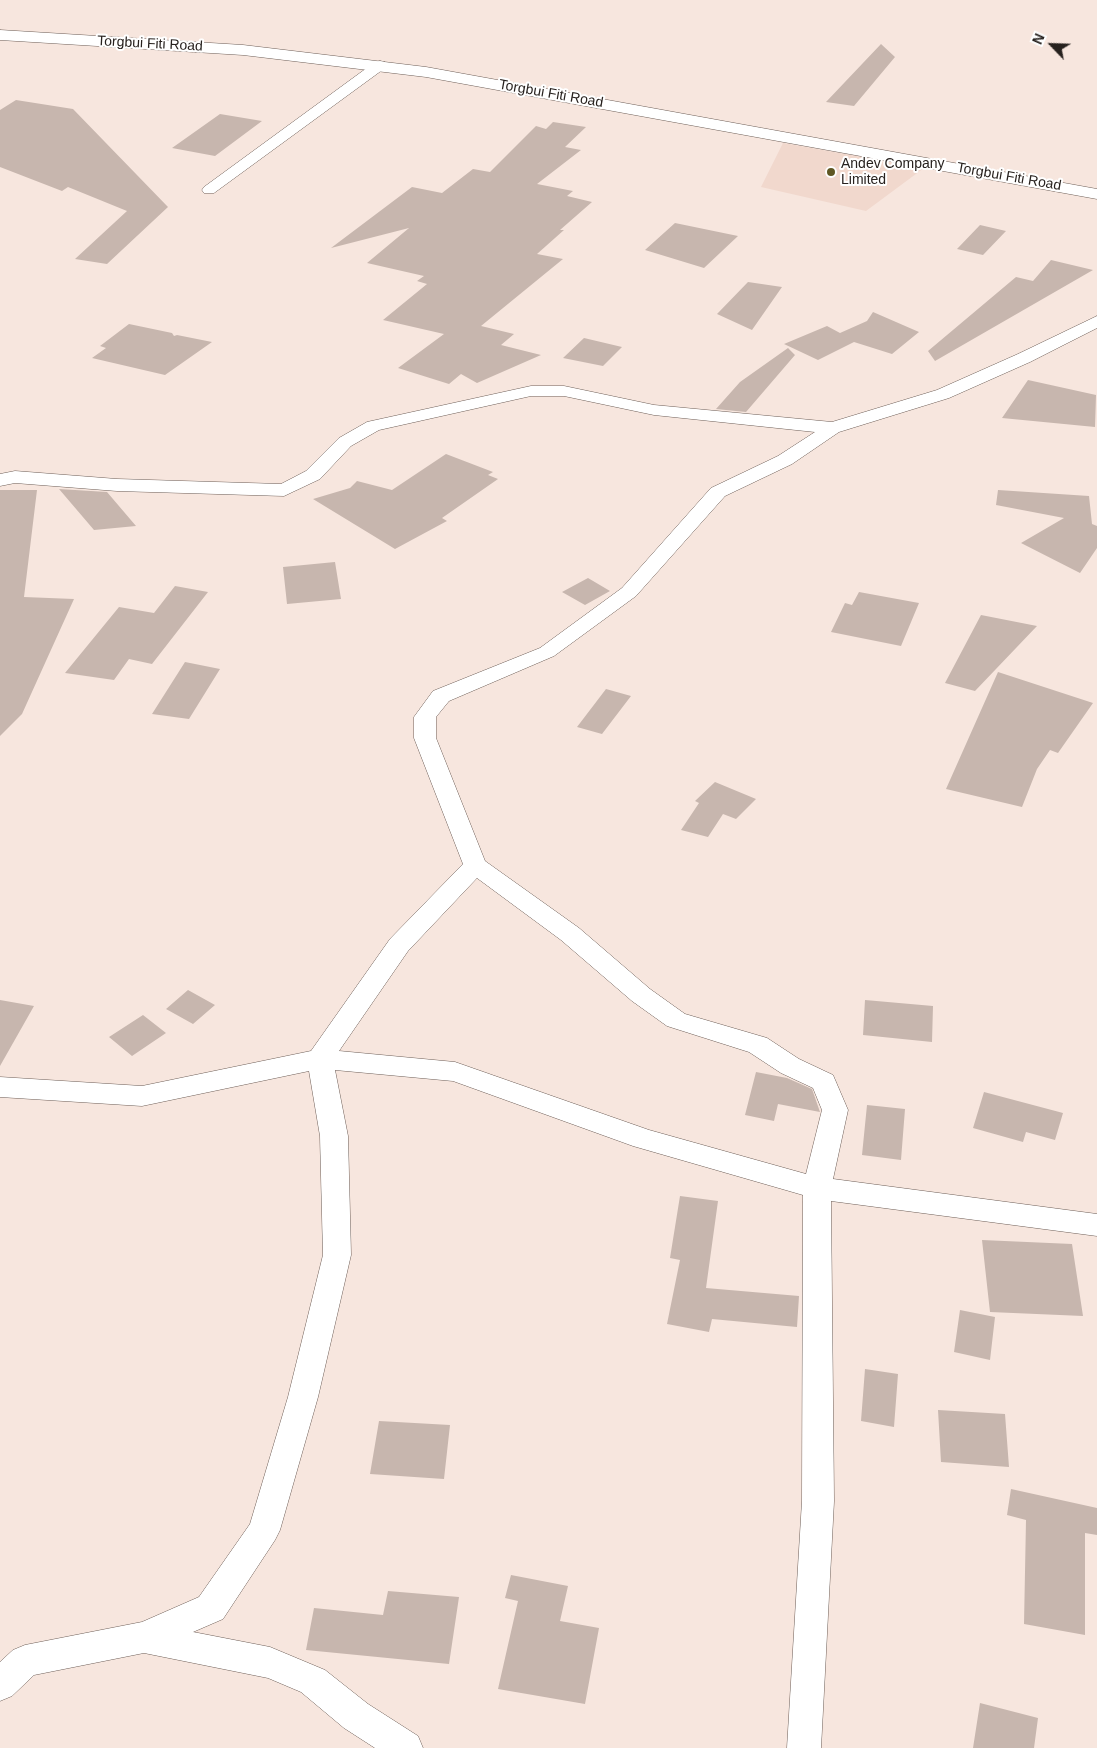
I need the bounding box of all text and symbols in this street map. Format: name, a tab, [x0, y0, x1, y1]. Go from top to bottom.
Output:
north arrow	[1027, 20, 1077, 70]
text: N	[1029, 31, 1048, 47]
street label: Torgbui Fiti Road	[97, 33, 203, 55]
street label: Torgbui Fiti Road	[497, 77, 605, 111]
place label: Andev Company Limited	[841, 156, 945, 188]
street label: Torgbui Fiti Road	[955, 160, 1063, 194]
marker: Andev Company Limited	[825, 166, 837, 178]

